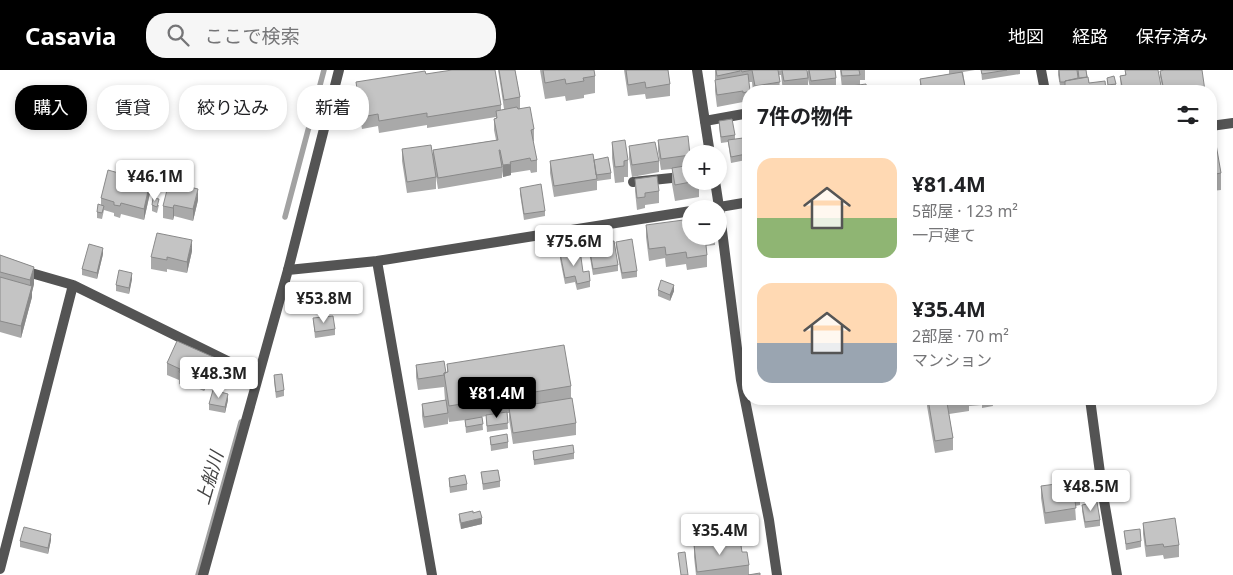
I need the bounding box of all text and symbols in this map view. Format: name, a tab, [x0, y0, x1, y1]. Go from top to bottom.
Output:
search box	[146, 13, 496, 58]
text: Casavia	[25, 19, 116, 52]
icon: search	[164, 21, 192, 49]
text: ここで検索	[204, 23, 299, 49]
text: 地図	[1008, 24, 1044, 48]
text: 経路	[1072, 24, 1108, 48]
text: 保存済み	[1136, 24, 1208, 48]
chip: 購入	[15, 85, 87, 130]
chip: 賃貸	[97, 85, 169, 130]
chip: 絞り込み	[179, 85, 287, 130]
chip: 新着	[297, 85, 369, 130]
icon: filters	[1174, 101, 1202, 129]
text: 7件の物件	[757, 102, 853, 130]
map controls	[682, 145, 727, 245]
button: +	[682, 145, 727, 190]
pin: ¥46.1M	[114, 160, 196, 202]
text: ¥46.1M	[127, 165, 183, 187]
text: ¥81.4M	[912, 170, 986, 198]
icon: home	[797, 178, 857, 238]
button: −	[682, 200, 727, 245]
text: 5部屋 · 123 m²	[912, 200, 1018, 222]
pin: ¥75.6M	[533, 224, 615, 267]
text: 一戸建て	[912, 224, 976, 246]
text: ¥75.6M	[546, 230, 602, 252]
pin: ¥53.8M	[283, 282, 365, 324]
text: ¥53.8M	[296, 287, 352, 309]
text: ¥35.4M	[912, 295, 986, 323]
icon: home	[797, 303, 857, 363]
text: 2部屋 · 70 m²	[912, 325, 1009, 347]
text: マンション	[912, 349, 992, 371]
pin: ¥48.3M	[178, 356, 260, 399]
text: ¥48.3M	[191, 362, 247, 384]
pin: ¥81.4M	[456, 376, 538, 419]
text: ¥81.4M	[469, 382, 525, 404]
water label: 上船川	[190, 447, 229, 507]
pin: ¥48.5M	[1050, 470, 1132, 512]
text: ¥48.5M	[1063, 475, 1119, 497]
pin: ¥35.4M	[679, 514, 761, 556]
text: ¥35.4M	[692, 519, 748, 541]

